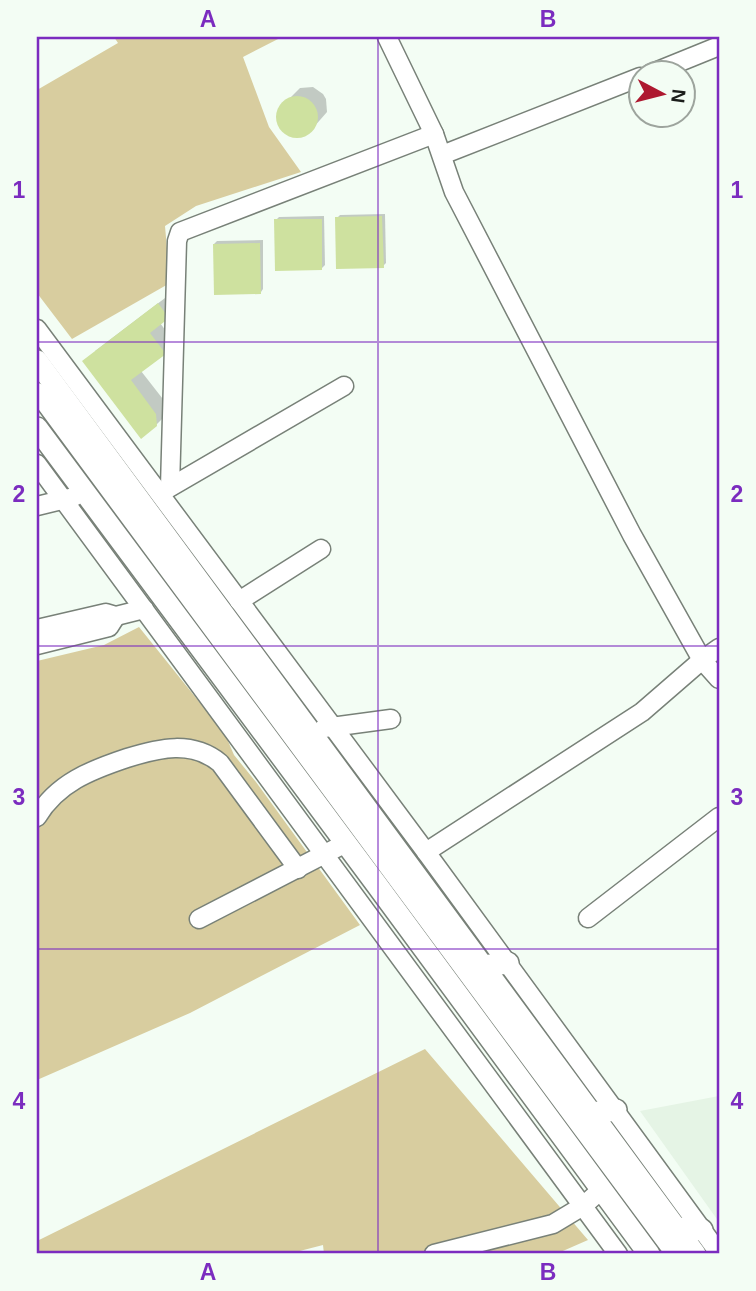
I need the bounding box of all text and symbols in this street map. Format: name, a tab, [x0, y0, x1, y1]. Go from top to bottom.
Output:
text: A	[200, 6, 216, 32]
text: B	[540, 6, 556, 32]
north arrow	[626, 60, 696, 130]
text: N	[667, 88, 690, 104]
text: 1	[13, 177, 26, 203]
text: 1	[731, 177, 744, 203]
text: 2	[13, 481, 25, 507]
text: 2	[731, 481, 743, 507]
text: 3	[13, 784, 25, 810]
text: 3	[731, 784, 743, 810]
text: 4	[13, 1088, 26, 1114]
text: 4	[731, 1088, 744, 1114]
text: A	[200, 1259, 216, 1285]
text: B	[540, 1259, 556, 1285]

